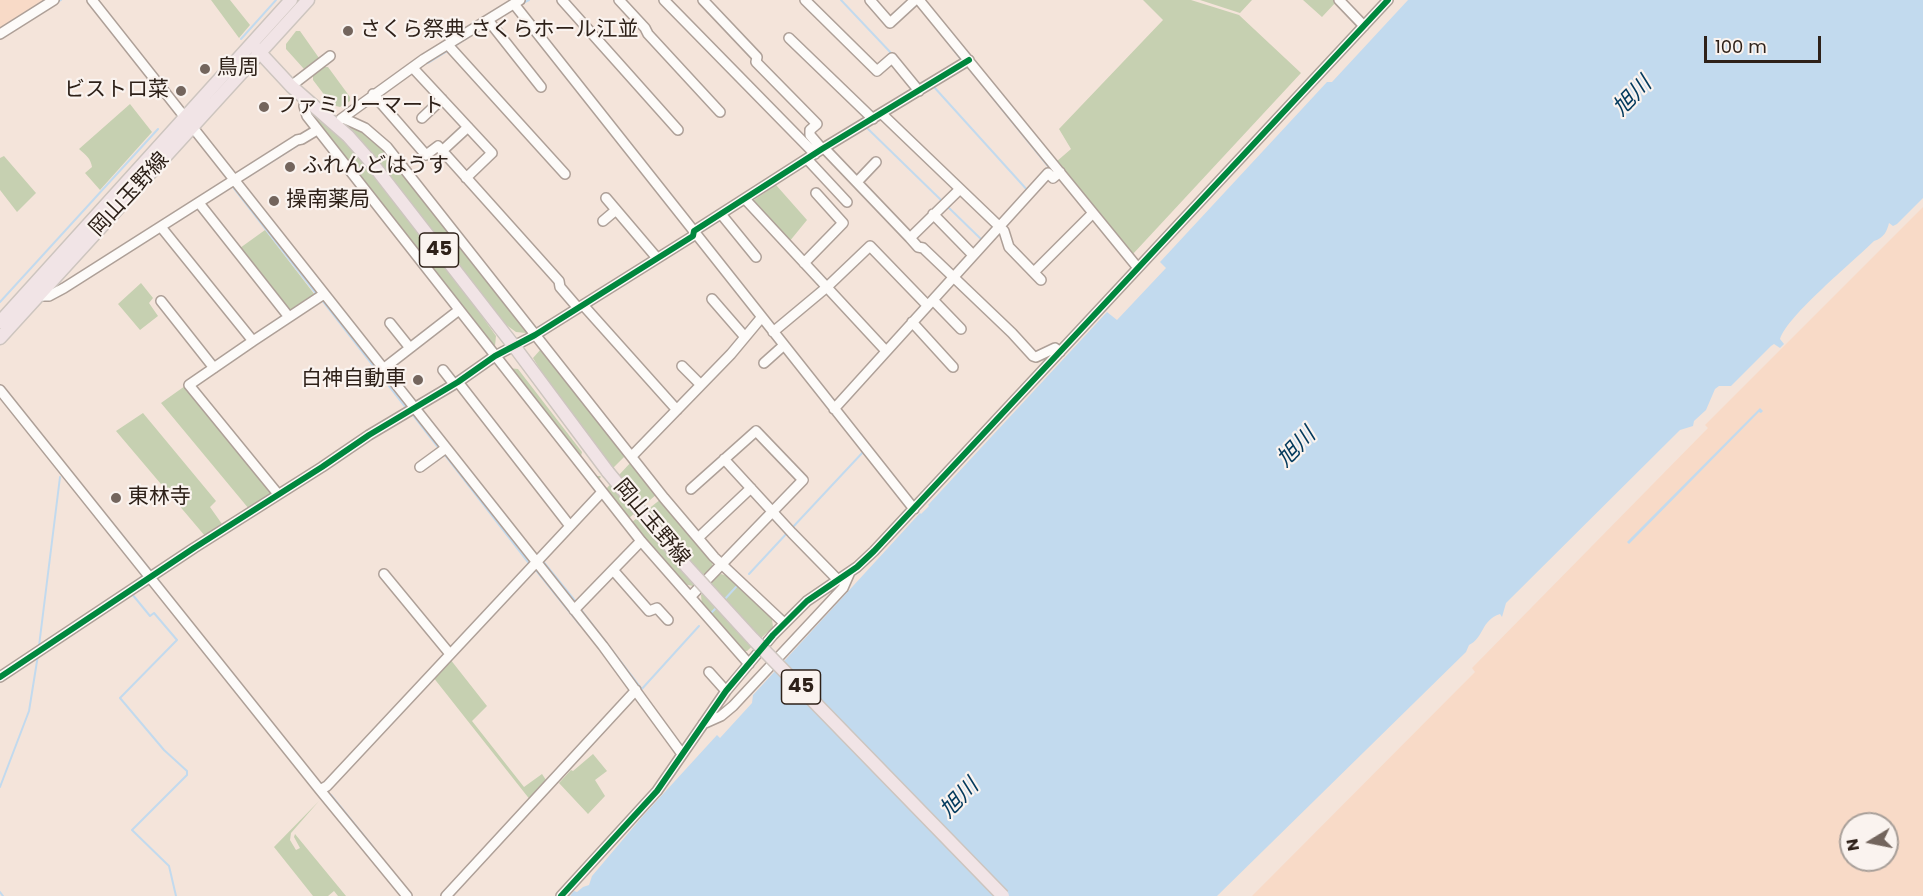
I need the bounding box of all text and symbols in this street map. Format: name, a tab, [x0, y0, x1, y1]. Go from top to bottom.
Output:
place label: さくら祭典 さくらホール江並	[360, 18, 639, 44]
marker: さくら祭典 さくらホール江並	[341, 24, 355, 38]
scale bar	[1707, 24, 1824, 62]
text: 100 m	[1715, 34, 1767, 59]
place label: 鳥周	[217, 56, 259, 82]
marker: 鳥周	[198, 62, 212, 76]
water label: 旭川	[1608, 72, 1658, 122]
place label: ビストロ菜	[64, 78, 169, 104]
marker: ビストロ菜	[174, 84, 188, 98]
place label: ファミリーマート	[276, 94, 444, 120]
marker: ファミリーマート	[257, 100, 271, 114]
street label: 岡山玉野線	[85, 148, 175, 242]
place label: ふれんどはうす	[302, 154, 449, 180]
marker: ふれんどはうす	[283, 160, 297, 174]
place label: 操南薬局	[286, 188, 370, 214]
marker: 操南薬局	[267, 194, 281, 208]
road number: 45	[420, 233, 458, 267]
place label: 白神自動車	[301, 367, 406, 393]
marker: 白神自動車	[411, 373, 425, 387]
water label: 旭川	[1272, 423, 1322, 473]
street label: 岡山玉野線	[608, 475, 694, 571]
place label: 東林寺	[128, 485, 191, 511]
marker: 東林寺	[109, 491, 123, 505]
road number: 45	[782, 670, 820, 704]
water label: 旭川	[935, 774, 985, 824]
north arrow	[1839, 812, 1899, 872]
text: N	[1840, 837, 1865, 853]

